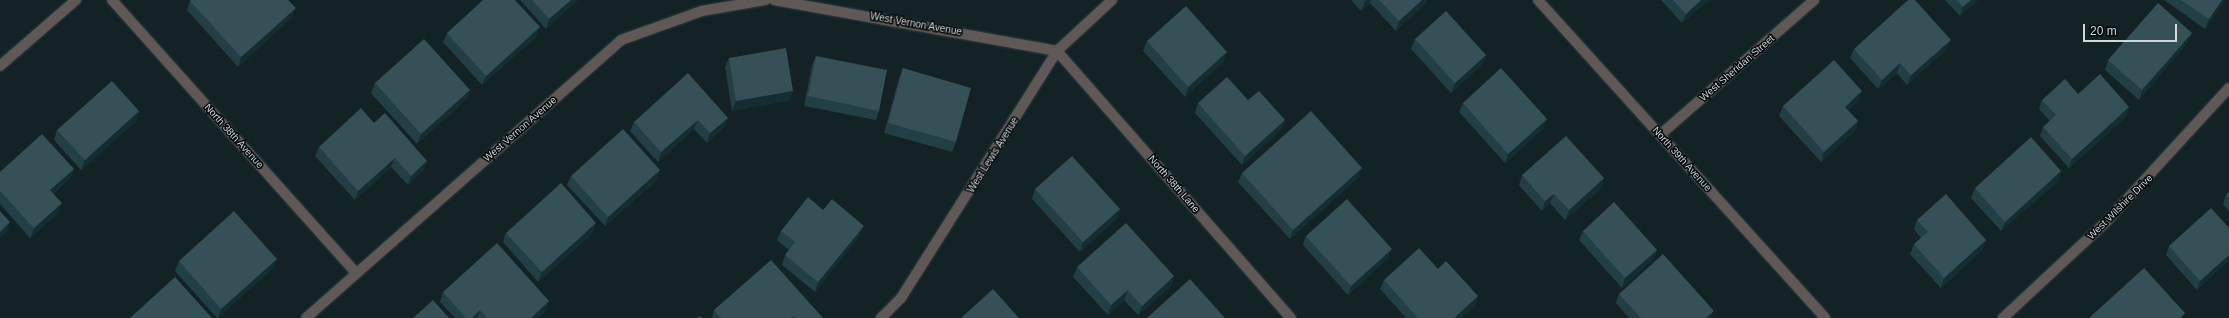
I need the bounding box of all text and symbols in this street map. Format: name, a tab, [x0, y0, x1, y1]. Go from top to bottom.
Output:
street label: West Vernon Avenue	[869, 10, 963, 38]
scale bar	[2085, 16, 2179, 42]
text: 20 m	[2090, 24, 2117, 38]
street label: West Sheridan Street	[1697, 32, 1777, 104]
street label: West Vernon Avenue	[481, 94, 559, 164]
street label: North 38th Avenue	[202, 101, 266, 171]
street label: West Lewis Avenue	[965, 115, 1021, 195]
street label: North 39th Avenue	[1650, 124, 1714, 194]
street label: North 38th Lane	[1146, 153, 1202, 215]
street label: West Wilshire Drive	[2085, 172, 2155, 242]

